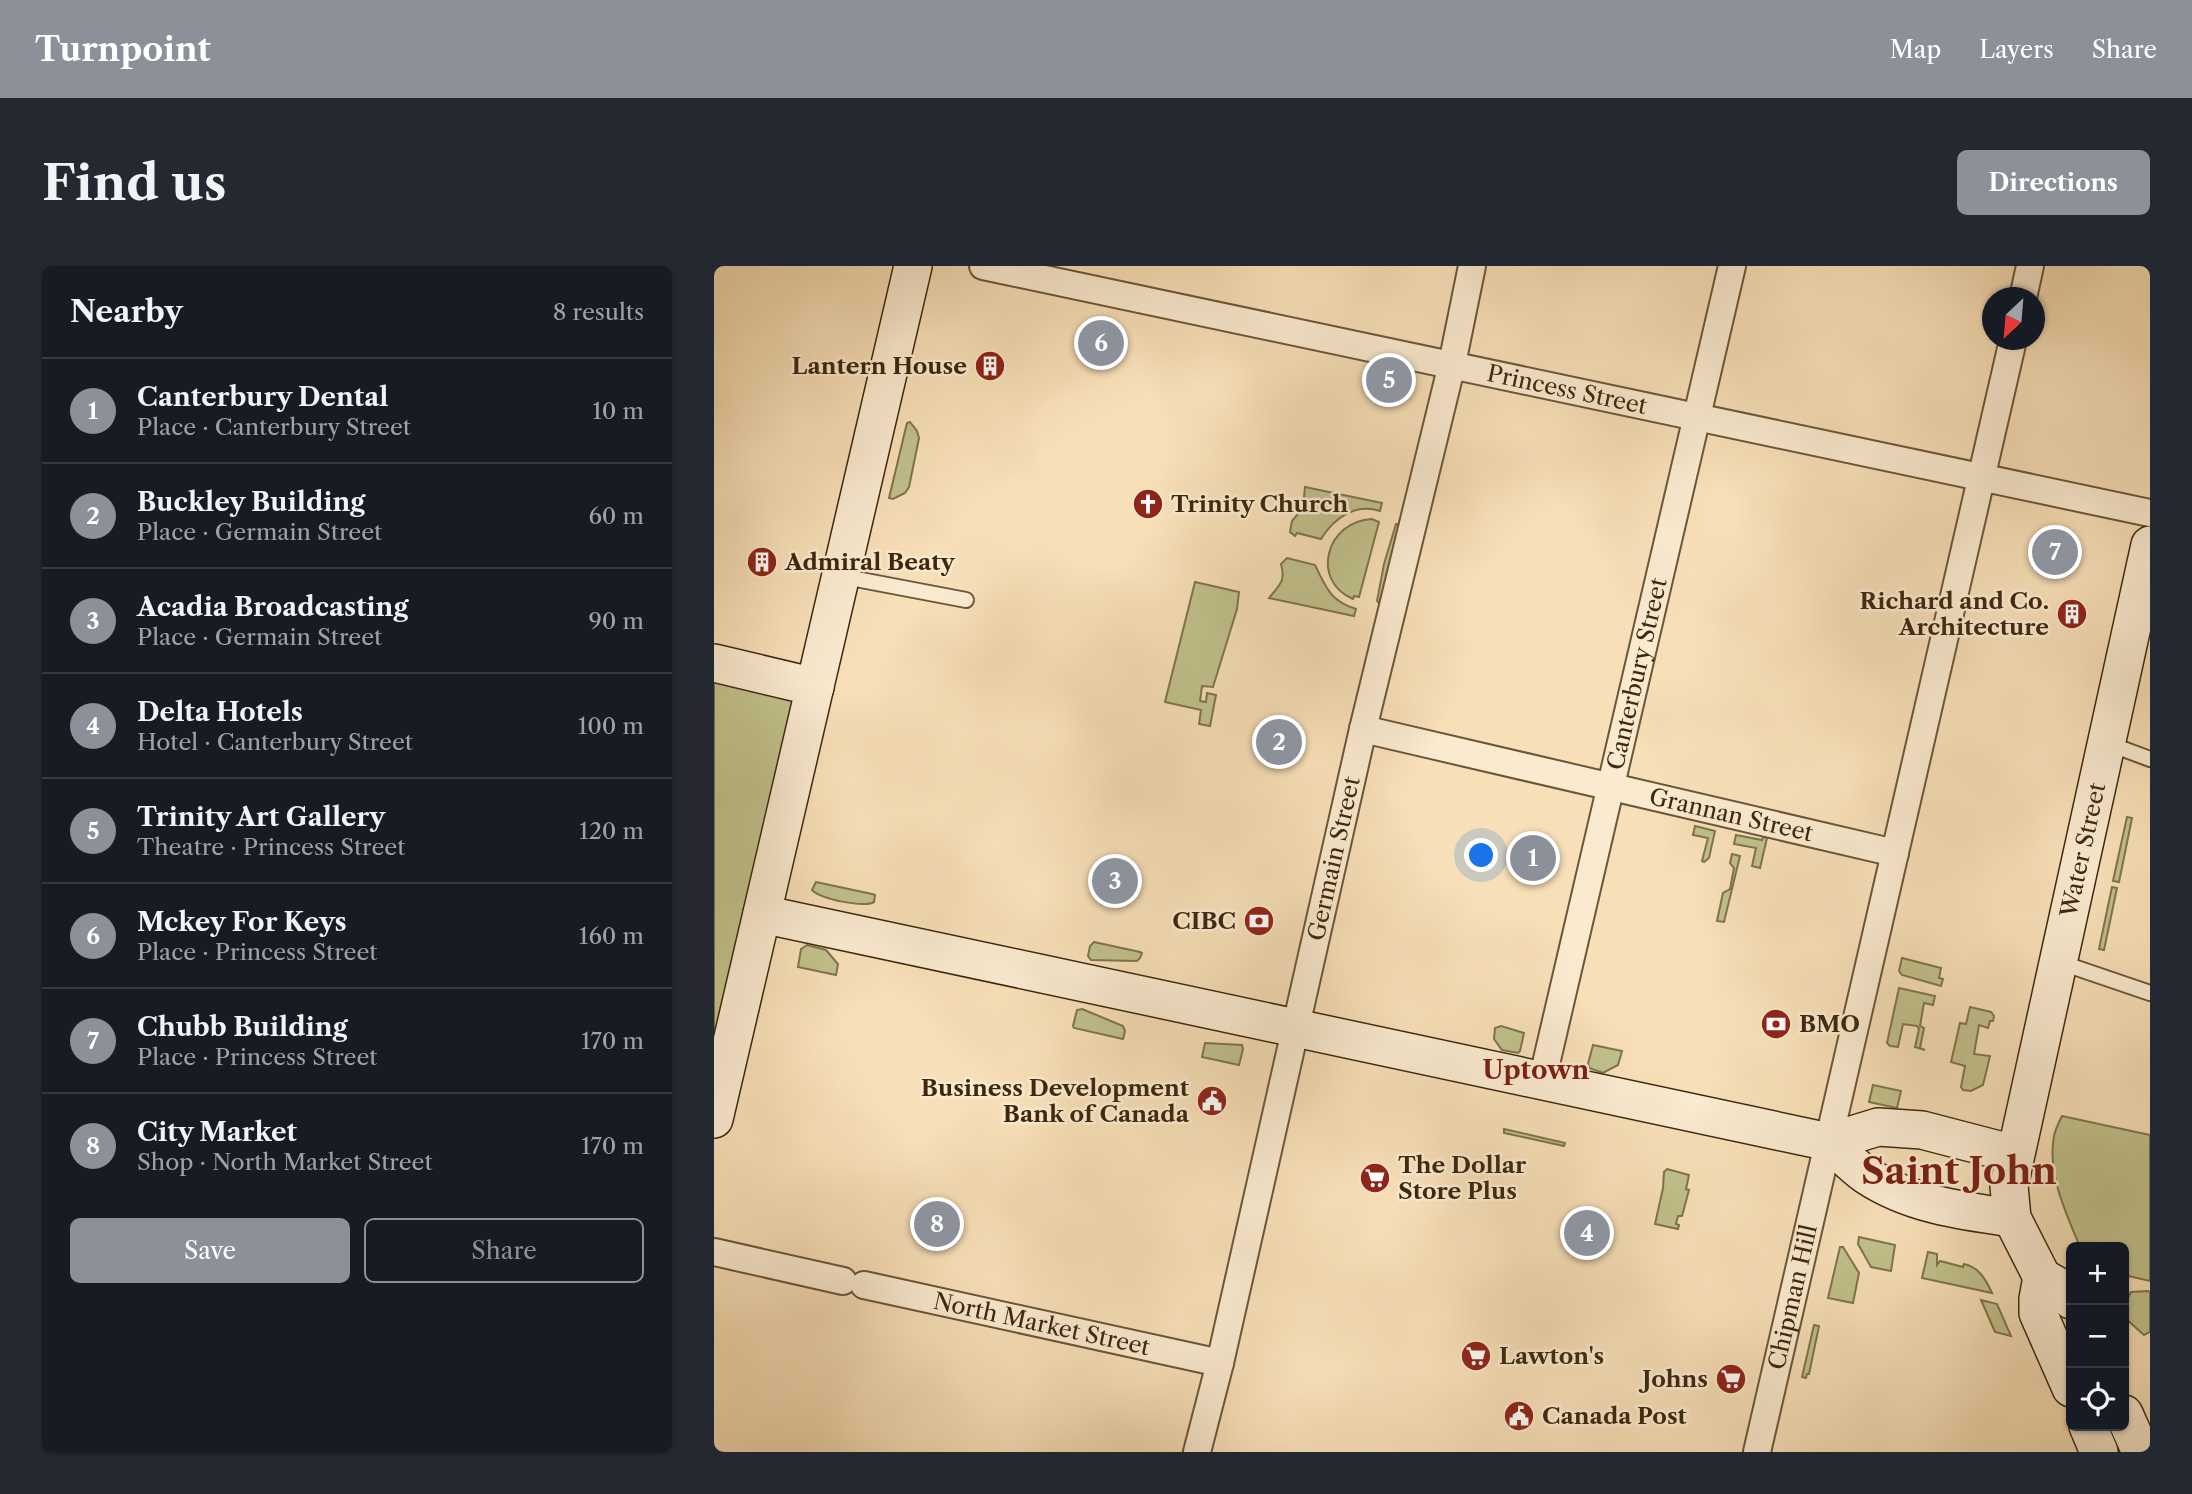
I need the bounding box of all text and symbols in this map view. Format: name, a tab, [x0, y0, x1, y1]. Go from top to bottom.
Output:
text: Turnpoint	[35, 29, 211, 70]
text: Map	[1890, 35, 1941, 64]
text: Layers	[1979, 35, 2054, 64]
text: Share	[2092, 35, 2157, 64]
button: Directions	[1957, 150, 2150, 215]
text: Find us	[42, 152, 226, 213]
north arrow	[1982, 287, 2045, 350]
text: Nearby	[70, 293, 183, 330]
text: 8 results	[553, 298, 644, 326]
pin: 6	[1078, 317, 1124, 369]
building icon: Lantern House	[973, 349, 1007, 383]
place label: Lantern House	[792, 352, 967, 380]
pin: 5	[1366, 354, 1412, 406]
street label: Princess Street	[1485, 359, 1650, 420]
text: Canterbury Dental	[137, 381, 389, 413]
text: 1	[88, 397, 98, 425]
text: 10 m	[592, 397, 644, 425]
text: Place · Canterbury Street	[137, 413, 411, 441]
text: Buckley Building	[137, 486, 365, 518]
church icon: Trinity Church	[1131, 487, 1165, 521]
place label: Trinity Church	[1171, 490, 1348, 518]
text: 2	[86, 502, 100, 530]
text: 60 m	[588, 502, 644, 530]
text: Place · Germain Street	[137, 518, 382, 546]
pin: 7	[2032, 526, 2078, 578]
building icon: Admiral Beaty	[745, 545, 779, 579]
place label: Admiral Beaty	[784, 548, 956, 576]
street label: Canterbury Street	[1601, 575, 1673, 773]
place label: Richard and Co. Architecture	[1860, 587, 2049, 641]
text: Acadia Broadcasting	[137, 591, 408, 623]
building icon: Richard and Co. Architecture	[2055, 597, 2089, 631]
text: 3	[87, 607, 100, 635]
text: 90 m	[588, 607, 644, 635]
text: Place · Germain Street	[137, 623, 382, 651]
text: Delta Hotels	[137, 696, 303, 728]
text: 4	[86, 712, 100, 740]
text: 100 m	[578, 712, 644, 740]
pin: 2	[1256, 716, 1302, 768]
text: Hotel · Canterbury Street	[137, 728, 413, 756]
street label: Germain Street	[1302, 774, 1366, 943]
street label: Water Street	[2054, 780, 2111, 921]
street label: Grannan Street	[1647, 782, 1816, 847]
text: Trinity Art Gallery	[137, 801, 385, 833]
text: 5	[87, 817, 99, 845]
text: 120 m	[579, 817, 644, 845]
pin: 1	[1510, 832, 1556, 884]
text: Theatre · Princess Street	[137, 833, 405, 861]
your location	[1464, 838, 1498, 872]
pin: 3	[1092, 855, 1138, 907]
bank icon: CIBC	[1242, 904, 1276, 938]
text: Mckey For Keys	[137, 906, 347, 938]
place label: CIBC	[1172, 907, 1236, 935]
text: 6	[86, 922, 100, 950]
text: 160 m	[579, 922, 644, 950]
text: Place · Princess Street	[137, 938, 377, 966]
bank icon: BMO	[1759, 1007, 1793, 1041]
place label: BMO	[1799, 1010, 1860, 1038]
text: Chubb Building	[137, 1011, 348, 1043]
text: 7	[87, 1027, 99, 1055]
text: 170 m	[581, 1027, 644, 1055]
text: Place · Princess Street	[137, 1043, 377, 1071]
district label: Uptown	[1483, 1054, 1590, 1086]
place label: Business Development Bank of Canada	[921, 1074, 1190, 1128]
public building icon: Business Development Bank of Canada	[1195, 1084, 1229, 1118]
text: City Market	[137, 1116, 297, 1148]
text: 8	[86, 1132, 100, 1160]
text: 170 m	[581, 1132, 644, 1160]
text: Shop · North Market Street	[137, 1148, 433, 1176]
district label: Saint John	[1861, 1148, 2057, 1194]
place label: The Dollar Store Plus	[1398, 1151, 1527, 1205]
supermarket icon: The Dollar Store Plus	[1358, 1161, 1392, 1195]
pin: 8	[914, 1198, 960, 1250]
pin: 4	[1564, 1207, 1610, 1259]
button: Save	[70, 1218, 350, 1283]
button: Share	[364, 1218, 644, 1283]
street label: Chipman Hill	[1762, 1222, 1823, 1372]
map controls	[2066, 1242, 2129, 1431]
button: +	[2066, 1242, 2129, 1305]
street label: North Market Street	[931, 1287, 1153, 1361]
button: −	[2066, 1305, 2129, 1368]
supermarket icon: Lawton's	[1459, 1339, 1493, 1373]
place label: Lawton's	[1499, 1342, 1604, 1370]
supermarket icon: Johns	[1714, 1362, 1748, 1396]
place label: Johns	[1638, 1365, 1708, 1393]
button: locate	[2066, 1368, 2129, 1431]
public building icon: Canada Post	[1502, 1399, 1536, 1433]
place label: Canada Post	[1542, 1402, 1687, 1430]

